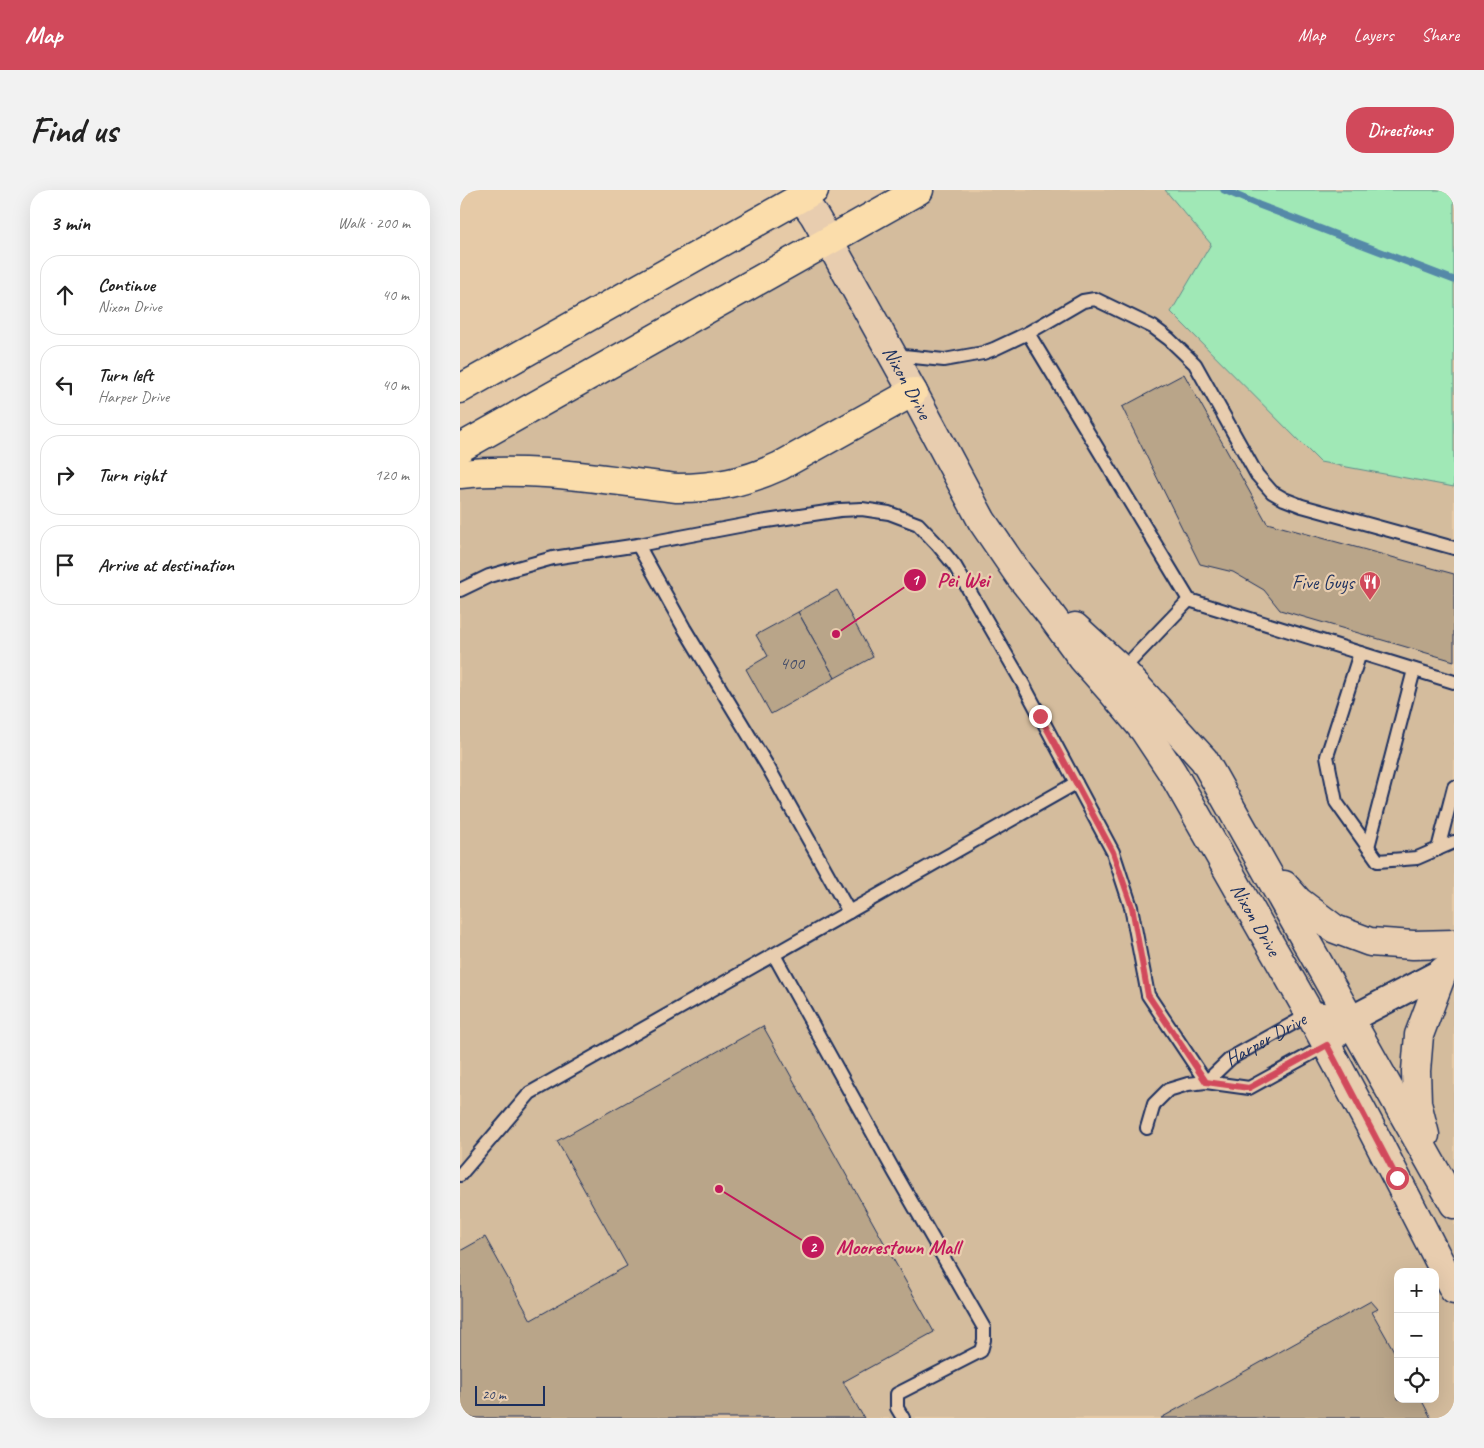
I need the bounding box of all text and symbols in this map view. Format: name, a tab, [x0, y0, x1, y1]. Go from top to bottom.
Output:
text: Map	[25, 20, 62, 50]
text: Map	[1298, 24, 1326, 46]
text: Layers	[1354, 24, 1393, 46]
text: Share	[1421, 24, 1459, 46]
button: Directions	[1346, 107, 1454, 153]
text: Find us	[30, 108, 117, 153]
text: 3 min	[50, 210, 90, 236]
text: Walk · 200 m	[338, 213, 410, 233]
text: Continue	[98, 273, 155, 297]
icon: ahead	[51, 281, 79, 309]
text: 40 m	[382, 285, 409, 305]
text: Nixon Drive	[98, 297, 162, 317]
street label: Nixon Drive	[877, 342, 938, 425]
text: Turn left	[98, 363, 153, 387]
icon: left	[51, 371, 79, 399]
text: 40 m	[382, 375, 409, 395]
text: Harper Drive	[98, 387, 169, 407]
icon: right	[51, 461, 79, 489]
text: Turn right	[98, 463, 165, 487]
text: 120 m	[375, 465, 409, 485]
icon: arrive	[51, 551, 79, 579]
text: Arrive at destination	[98, 553, 234, 577]
callout: Pei Wei	[902, 562, 999, 598]
text: Pei Wei	[937, 567, 992, 593]
place label: Five Guys	[1292, 570, 1356, 595]
restaurant icon: Five Guys	[1358, 570, 1382, 601]
text: 1	[912, 571, 921, 590]
house number: 400	[780, 652, 806, 674]
route end	[1029, 705, 1052, 728]
street label: Nixon Drive	[1225, 879, 1287, 961]
street label: Harper Drive	[1220, 1006, 1312, 1071]
route start	[1386, 1167, 1409, 1190]
callout: Moorestown Mall	[800, 1229, 970, 1265]
text: Moorestown Mall	[836, 1234, 964, 1260]
text: 2	[810, 1238, 818, 1257]
map controls	[1394, 1268, 1439, 1403]
button: +	[1394, 1268, 1439, 1313]
button: −	[1394, 1313, 1439, 1358]
button: locate	[1394, 1358, 1439, 1403]
scale bar	[475, 1383, 545, 1406]
text: 20 m	[482, 1386, 506, 1403]

